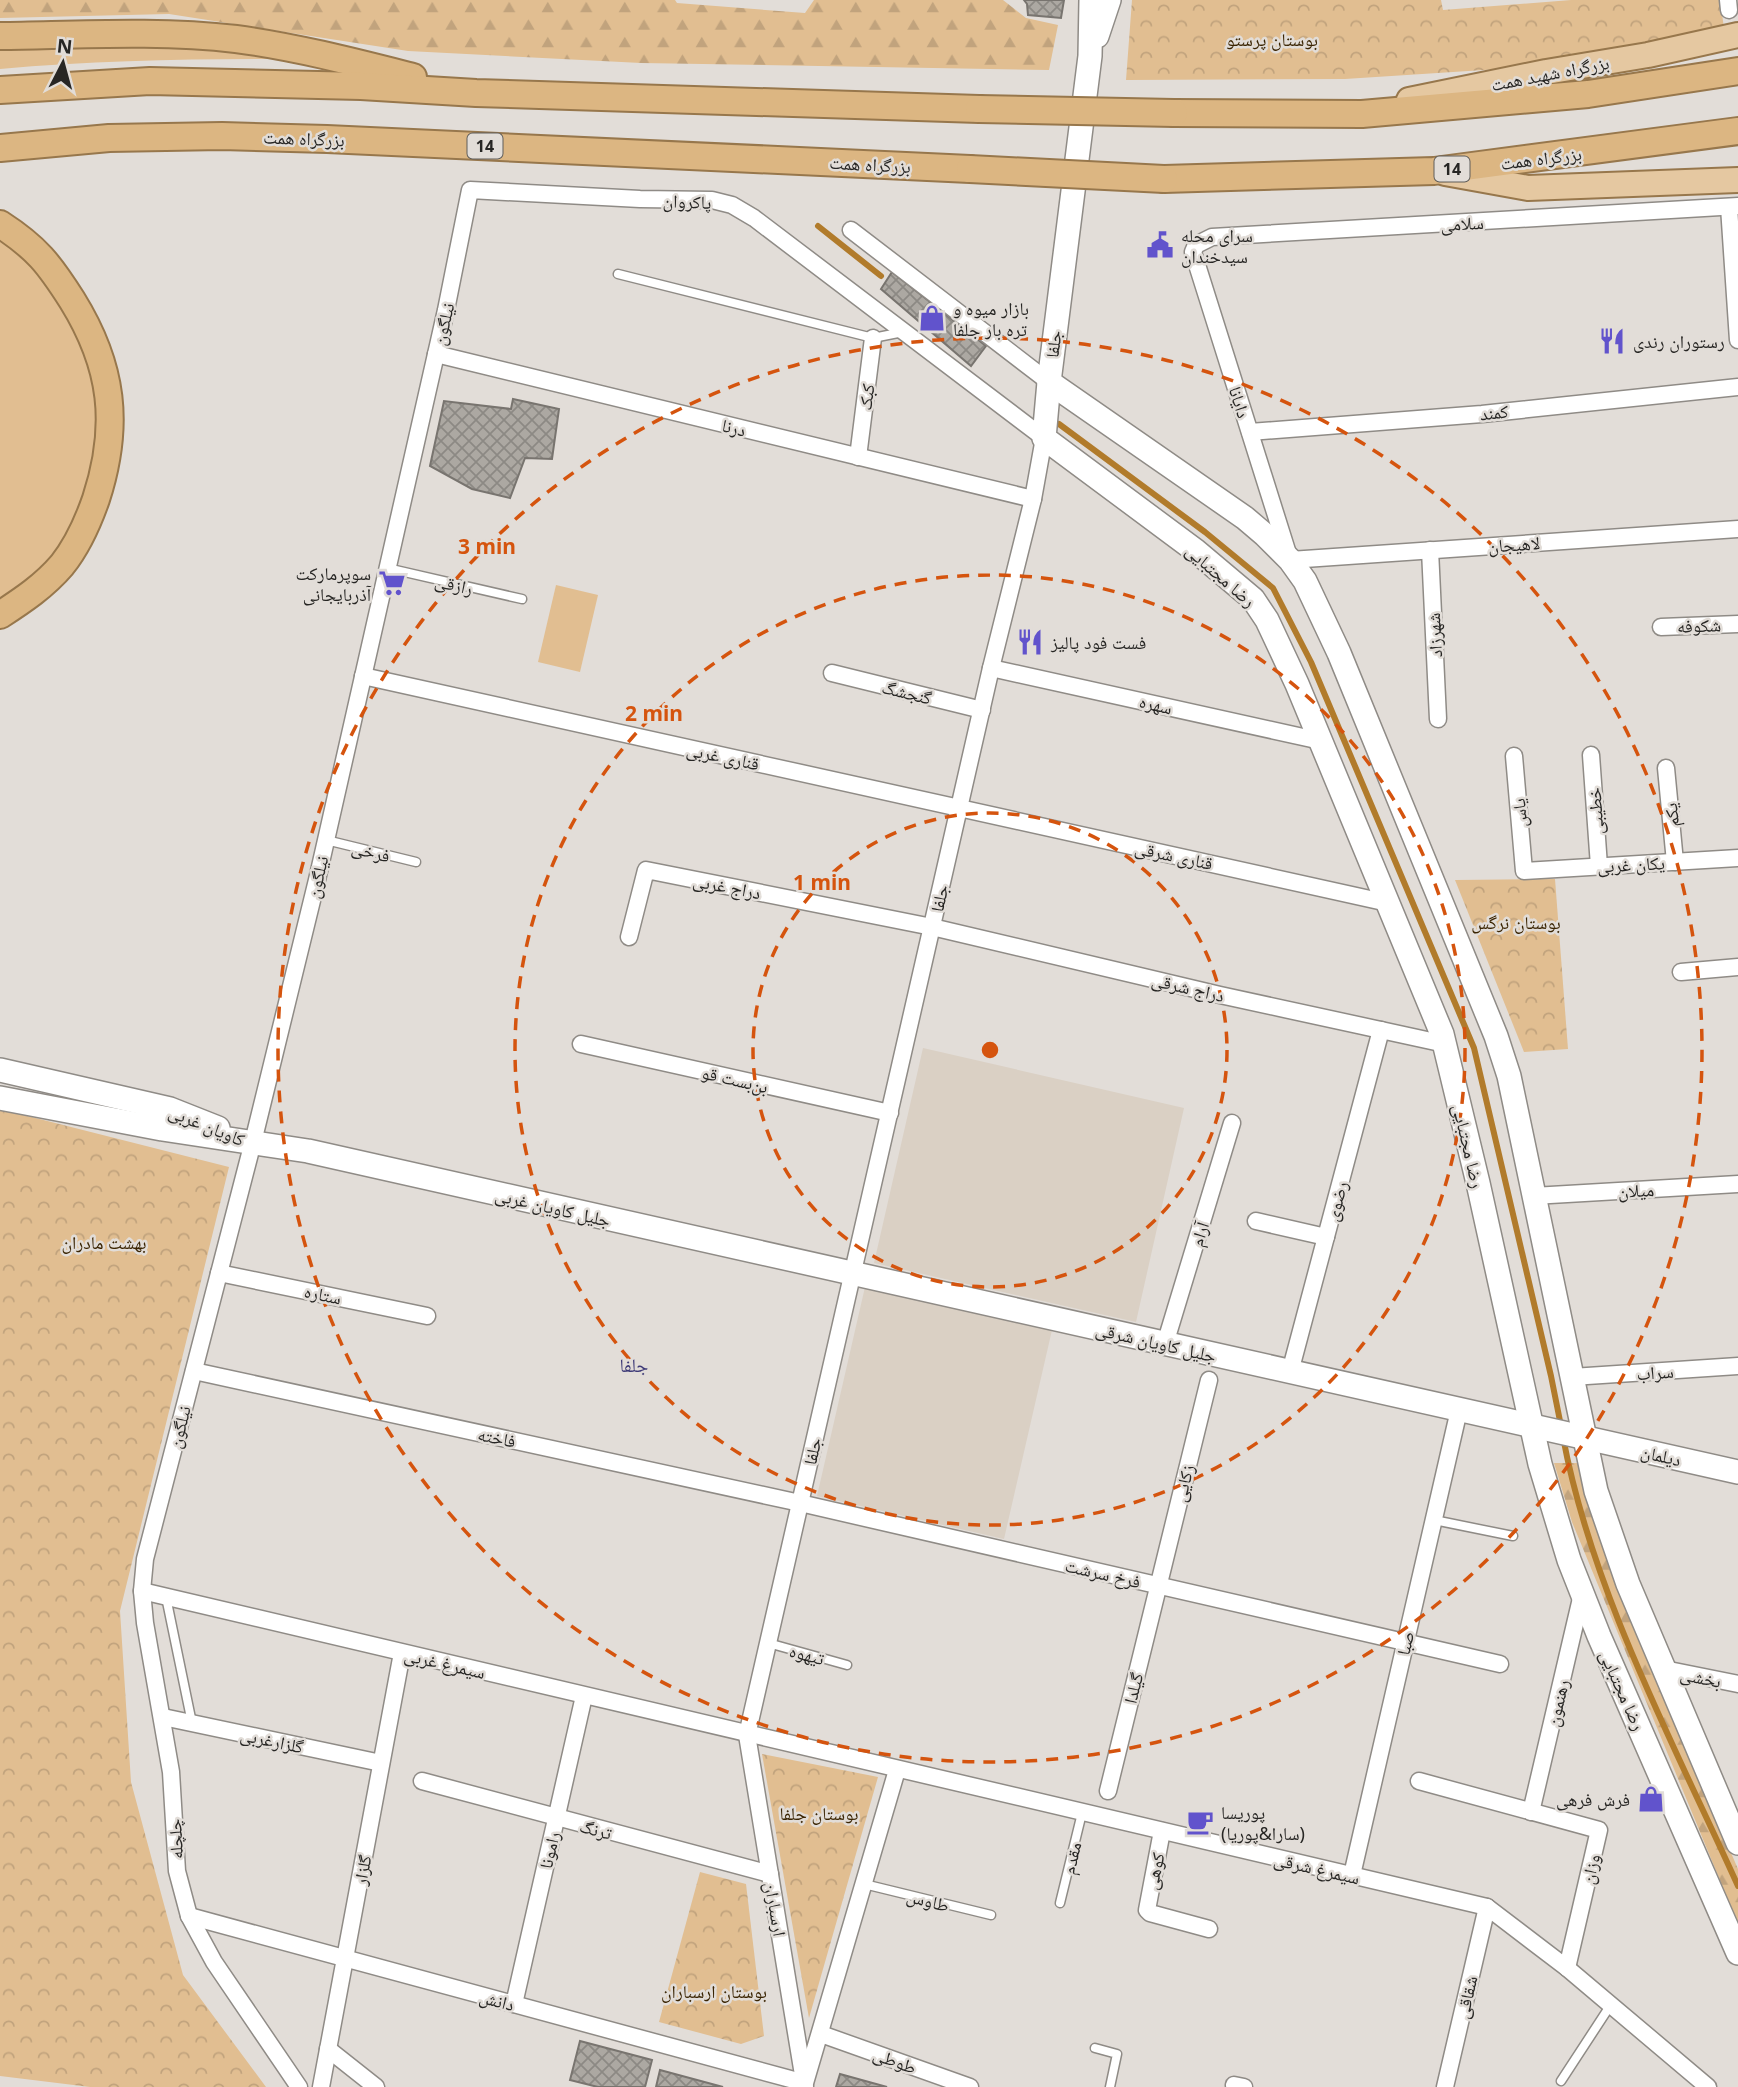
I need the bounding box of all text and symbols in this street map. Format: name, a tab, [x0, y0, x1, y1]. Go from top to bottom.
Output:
park label: بوستان پرستو	[1226, 27, 1318, 51]
north arrow	[28, 28, 98, 98]
text: N	[56, 32, 74, 60]
street label: بزرگراه شهید همت	[1489, 50, 1611, 96]
street label: بزرگراه همت	[263, 125, 345, 151]
road number: 14	[468, 134, 503, 158]
street label: بزرگراه همت	[1499, 141, 1583, 175]
street label: بزرگراه همت	[829, 150, 911, 178]
road number: 14	[1434, 156, 1470, 182]
street label: پاکروان	[662, 188, 712, 214]
street label: سلامی	[1440, 210, 1484, 236]
place label: سرای محله سیدخندان	[1181, 223, 1253, 268]
public building icon: سرای محله سیدخندان	[1145, 230, 1175, 260]
place label: بازار میوه و تره بار جلفا	[953, 296, 1029, 341]
street label: نیلگون	[426, 300, 460, 348]
shop icon: بازار میوه و تره بار جلفا	[917, 303, 947, 333]
restaurant icon: رستوران رندی	[1597, 326, 1627, 356]
street label: جلفا	[1039, 329, 1067, 359]
place label: رستوران رندی	[1633, 329, 1725, 353]
street label: کبک	[852, 382, 880, 412]
street label: دایانا	[1224, 383, 1256, 421]
street label: کمند	[1478, 399, 1510, 425]
street label: درنا	[719, 412, 749, 442]
street label: لاهیجان	[1487, 530, 1541, 558]
text: 3 min	[458, 532, 516, 560]
street label: رضا مجتبایی	[1181, 538, 1261, 612]
place label: سوپرمارکت آذربایجانی	[295, 561, 371, 606]
supermarket icon: سوپرمارکت آذربایجانی	[377, 568, 407, 598]
street label: رازقی	[433, 568, 475, 600]
street label: شهرزاد	[1421, 612, 1447, 658]
street label: شکوفه	[1676, 612, 1722, 638]
restaurant icon: فست فود پالیز	[1015, 627, 1045, 657]
place label: فست فود پالیز	[1050, 630, 1146, 654]
street label: گنجشگ	[880, 674, 935, 710]
street label: سهره	[1137, 689, 1175, 719]
text: 2 min	[625, 699, 683, 727]
street label: قناری غربی	[684, 737, 762, 775]
street label: خطیبی	[1581, 787, 1609, 835]
street label: یاس	[1506, 798, 1532, 828]
street label: یکم	[1658, 802, 1685, 828]
street label: فرخی	[349, 835, 393, 867]
street label: قناری شرقی	[1133, 835, 1215, 875]
street label: یکان غربی	[1596, 850, 1666, 878]
street label: نیلگون	[300, 853, 334, 901]
street label: دراج غربی	[691, 868, 763, 905]
text: 1 min	[793, 868, 851, 896]
street label: جلفا	[924, 882, 954, 914]
park label: بوستان نرگس	[1471, 910, 1561, 934]
street label: دراج شرقی	[1149, 967, 1227, 1008]
centre of rings	[978, 1038, 1002, 1062]
street label: بن‌بست قو	[699, 1060, 771, 1098]
street label: کاویان غربی	[165, 1099, 249, 1151]
street label: رضا مجتبایی	[1448, 1102, 1490, 1190]
street label: میلان	[1617, 1177, 1655, 1203]
street label: رضوی	[1319, 1178, 1353, 1224]
street label: جلیل کاویان غربی	[493, 1182, 613, 1232]
street label: آرام	[1184, 1218, 1215, 1249]
park label: بهشت مادران	[61, 1230, 147, 1254]
street label: ستاره	[302, 1278, 344, 1310]
street label: جلیل کاویان شرقی	[1093, 1316, 1219, 1368]
district label: جلفا	[620, 1352, 648, 1378]
street label: سراب	[1636, 1359, 1674, 1385]
street label: نیلگون	[162, 1403, 196, 1451]
street label: فاخته	[476, 1421, 518, 1453]
street label: جلفا	[797, 1435, 827, 1467]
street label: دیلمان	[1639, 1439, 1683, 1471]
street label: زکایی	[1167, 1462, 1199, 1504]
street label: فرخ سرشت	[1063, 1553, 1143, 1594]
street label: صبا	[1391, 1629, 1419, 1657]
street label: تیهوه	[787, 1638, 827, 1670]
street label: سیمرغ غربی	[402, 1642, 488, 1684]
street label: رضا مجتبایی	[1595, 1646, 1651, 1734]
street label: بخشی	[1678, 1661, 1724, 1693]
street label: گیلدا	[1118, 1669, 1149, 1706]
street label: رهنمون	[1540, 1677, 1574, 1729]
street label: گلزارغربی	[238, 1722, 306, 1759]
shop icon: فرش فرهی	[1636, 1784, 1666, 1814]
place label: فرش فرهی	[1556, 1787, 1630, 1811]
place label: پوریسا (سارا&پوریا)	[1221, 1800, 1305, 1845]
park label: بوستان جلفا	[780, 1801, 858, 1825]
cafe icon: پوریسا (سارا&پوریا)	[1185, 1807, 1215, 1837]
street label: ترنگ	[577, 1813, 615, 1845]
street label: چلچله	[162, 1818, 188, 1860]
street label: رامونا	[533, 1829, 565, 1871]
street label: مقدم	[1056, 1839, 1087, 1877]
street label: سیمرغ شرقی	[1272, 1846, 1362, 1890]
street label: کوهی	[1138, 1850, 1170, 1892]
street label: گلزار	[347, 1852, 377, 1888]
street label: وزان	[1575, 1852, 1605, 1886]
street label: ارسباران	[759, 1880, 793, 1938]
street label: طاوس	[904, 1883, 952, 1917]
street label: شقاقی	[1449, 1973, 1483, 2021]
park label: بوستان ارسباران	[661, 1979, 767, 2003]
street label: دانش	[477, 1984, 517, 2016]
street label: طوطی	[870, 2041, 920, 2079]

